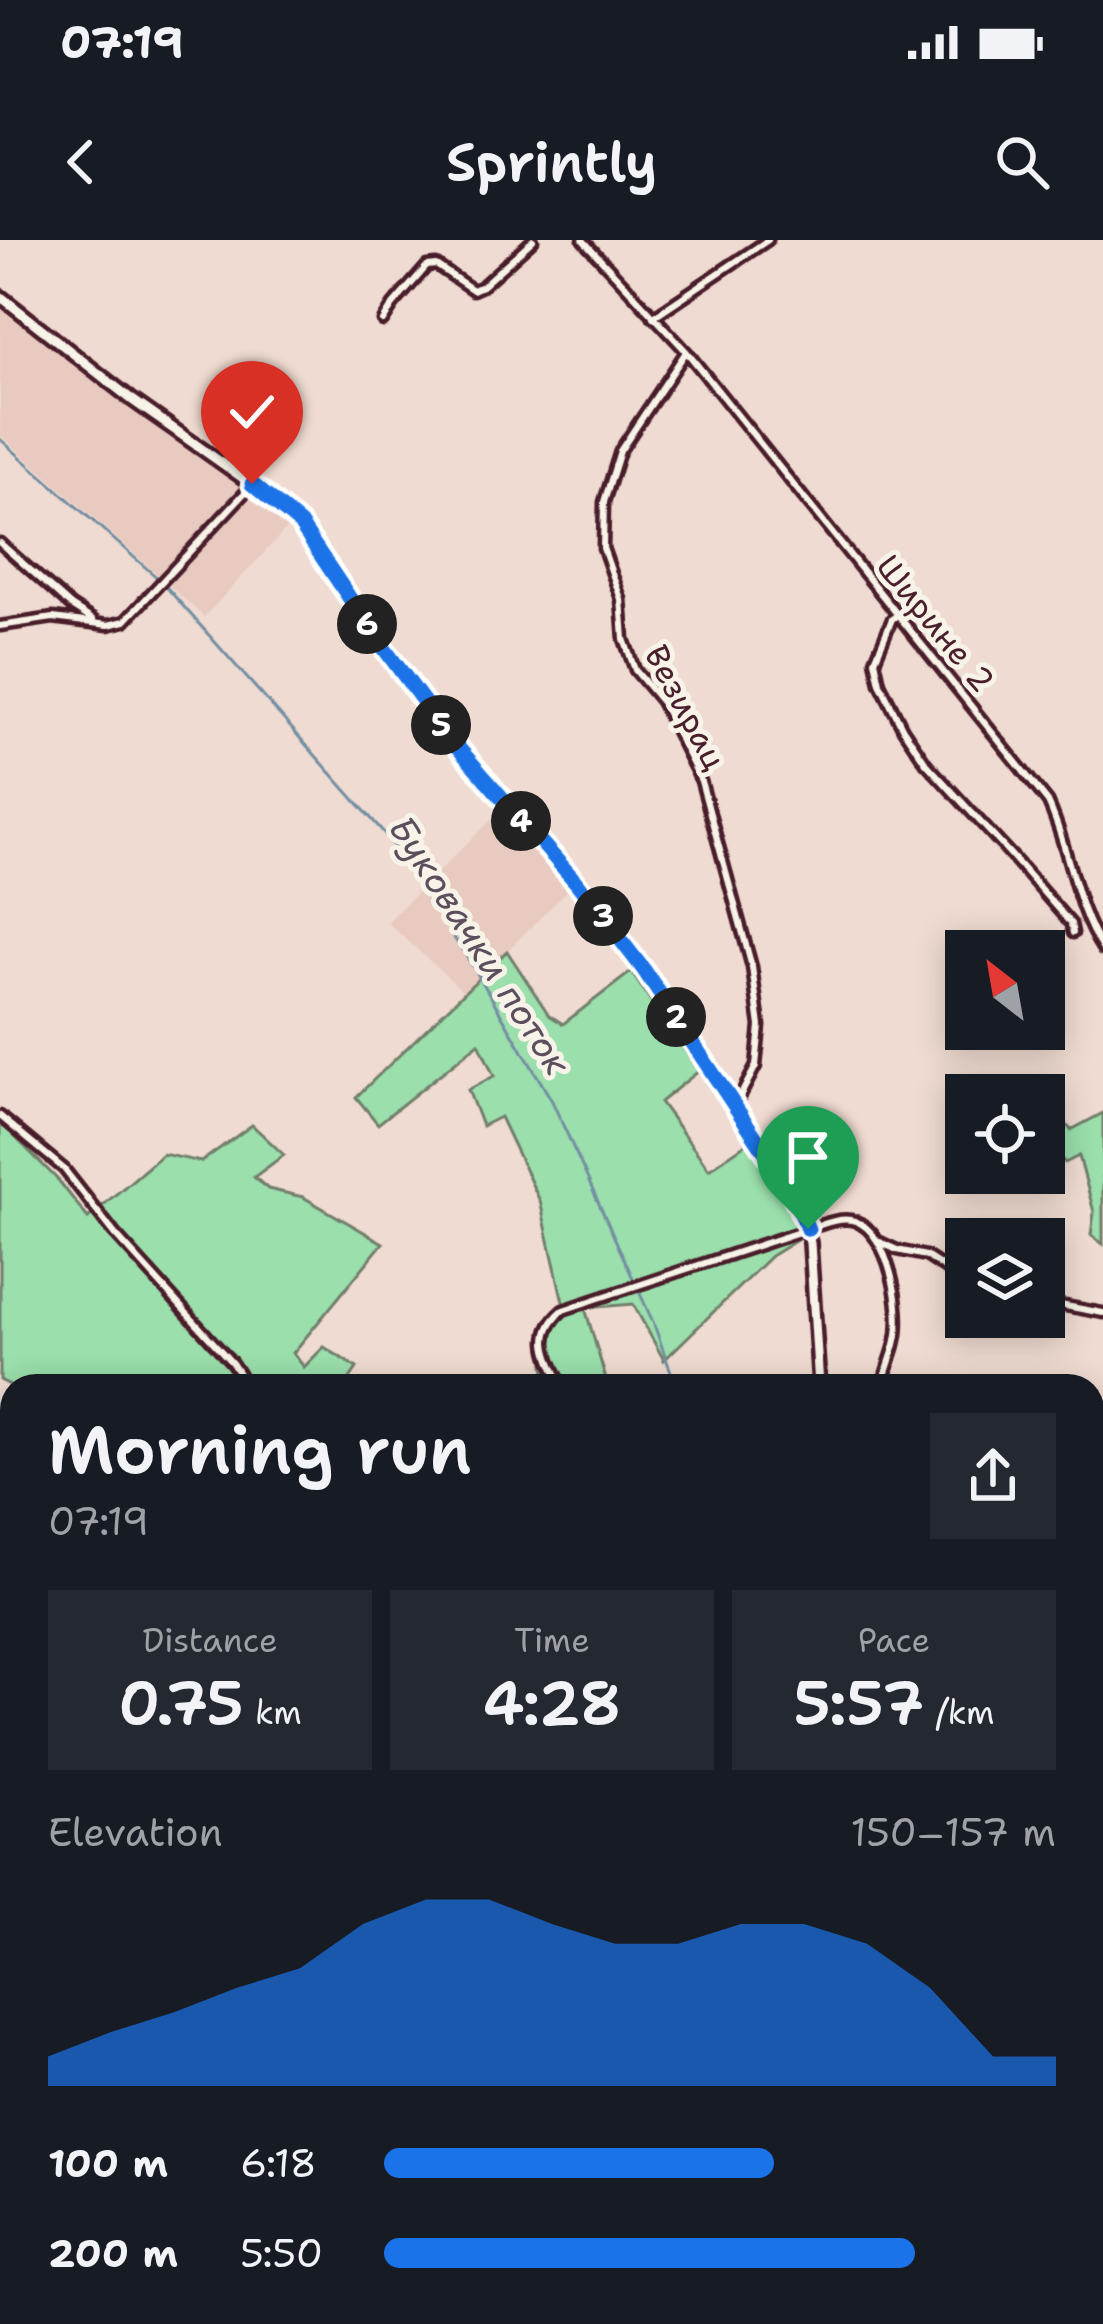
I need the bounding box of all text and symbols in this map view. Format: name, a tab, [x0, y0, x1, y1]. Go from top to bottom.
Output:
text: 07:19	[60, 12, 184, 72]
text: Sprintly	[446, 126, 657, 198]
icon: back	[48, 129, 114, 195]
icon: search	[989, 129, 1055, 195]
pin	[201, 361, 303, 484]
icon: check	[219, 379, 285, 445]
street label: Ширине 2	[866, 545, 1005, 702]
pin: 6	[337, 594, 397, 654]
text: 6	[355, 601, 379, 646]
street label: Везирац	[634, 637, 737, 777]
pin: 5	[411, 695, 471, 755]
text: 5	[431, 702, 451, 747]
pin: 4	[491, 791, 551, 851]
text: 4	[509, 798, 533, 843]
water label: Буковачки поток	[377, 806, 582, 1085]
pin: 3	[573, 886, 633, 946]
text: 3	[591, 893, 615, 938]
north arrow	[945, 930, 1065, 1050]
map controls	[945, 930, 1065, 1338]
pin: 2	[646, 987, 706, 1047]
text: 2	[664, 994, 688, 1039]
button: locate	[945, 1074, 1065, 1194]
pin	[757, 1106, 859, 1229]
icon: arrive	[775, 1124, 841, 1190]
button: layers	[945, 1218, 1065, 1338]
text: Morning run	[48, 1406, 472, 1494]
button: share	[930, 1413, 1056, 1539]
text: 07:19	[48, 1495, 149, 1547]
text: Distance	[142, 1618, 278, 1663]
text: Time	[514, 1618, 590, 1663]
text: Pace	[858, 1618, 930, 1663]
text: 0.75	[118, 1663, 244, 1743]
text: 4:28	[482, 1663, 622, 1743]
text: 5:57	[794, 1663, 924, 1743]
text: km	[244, 1690, 302, 1735]
text: /km	[924, 1690, 994, 1735]
text: Elevation	[48, 1806, 223, 1858]
text: 150–157 m	[850, 1806, 1056, 1858]
text: 100 m	[48, 2137, 168, 2189]
text: 6:18	[240, 2137, 317, 2189]
text: 200 m	[48, 2227, 178, 2279]
text: 5:50	[240, 2227, 323, 2279]

